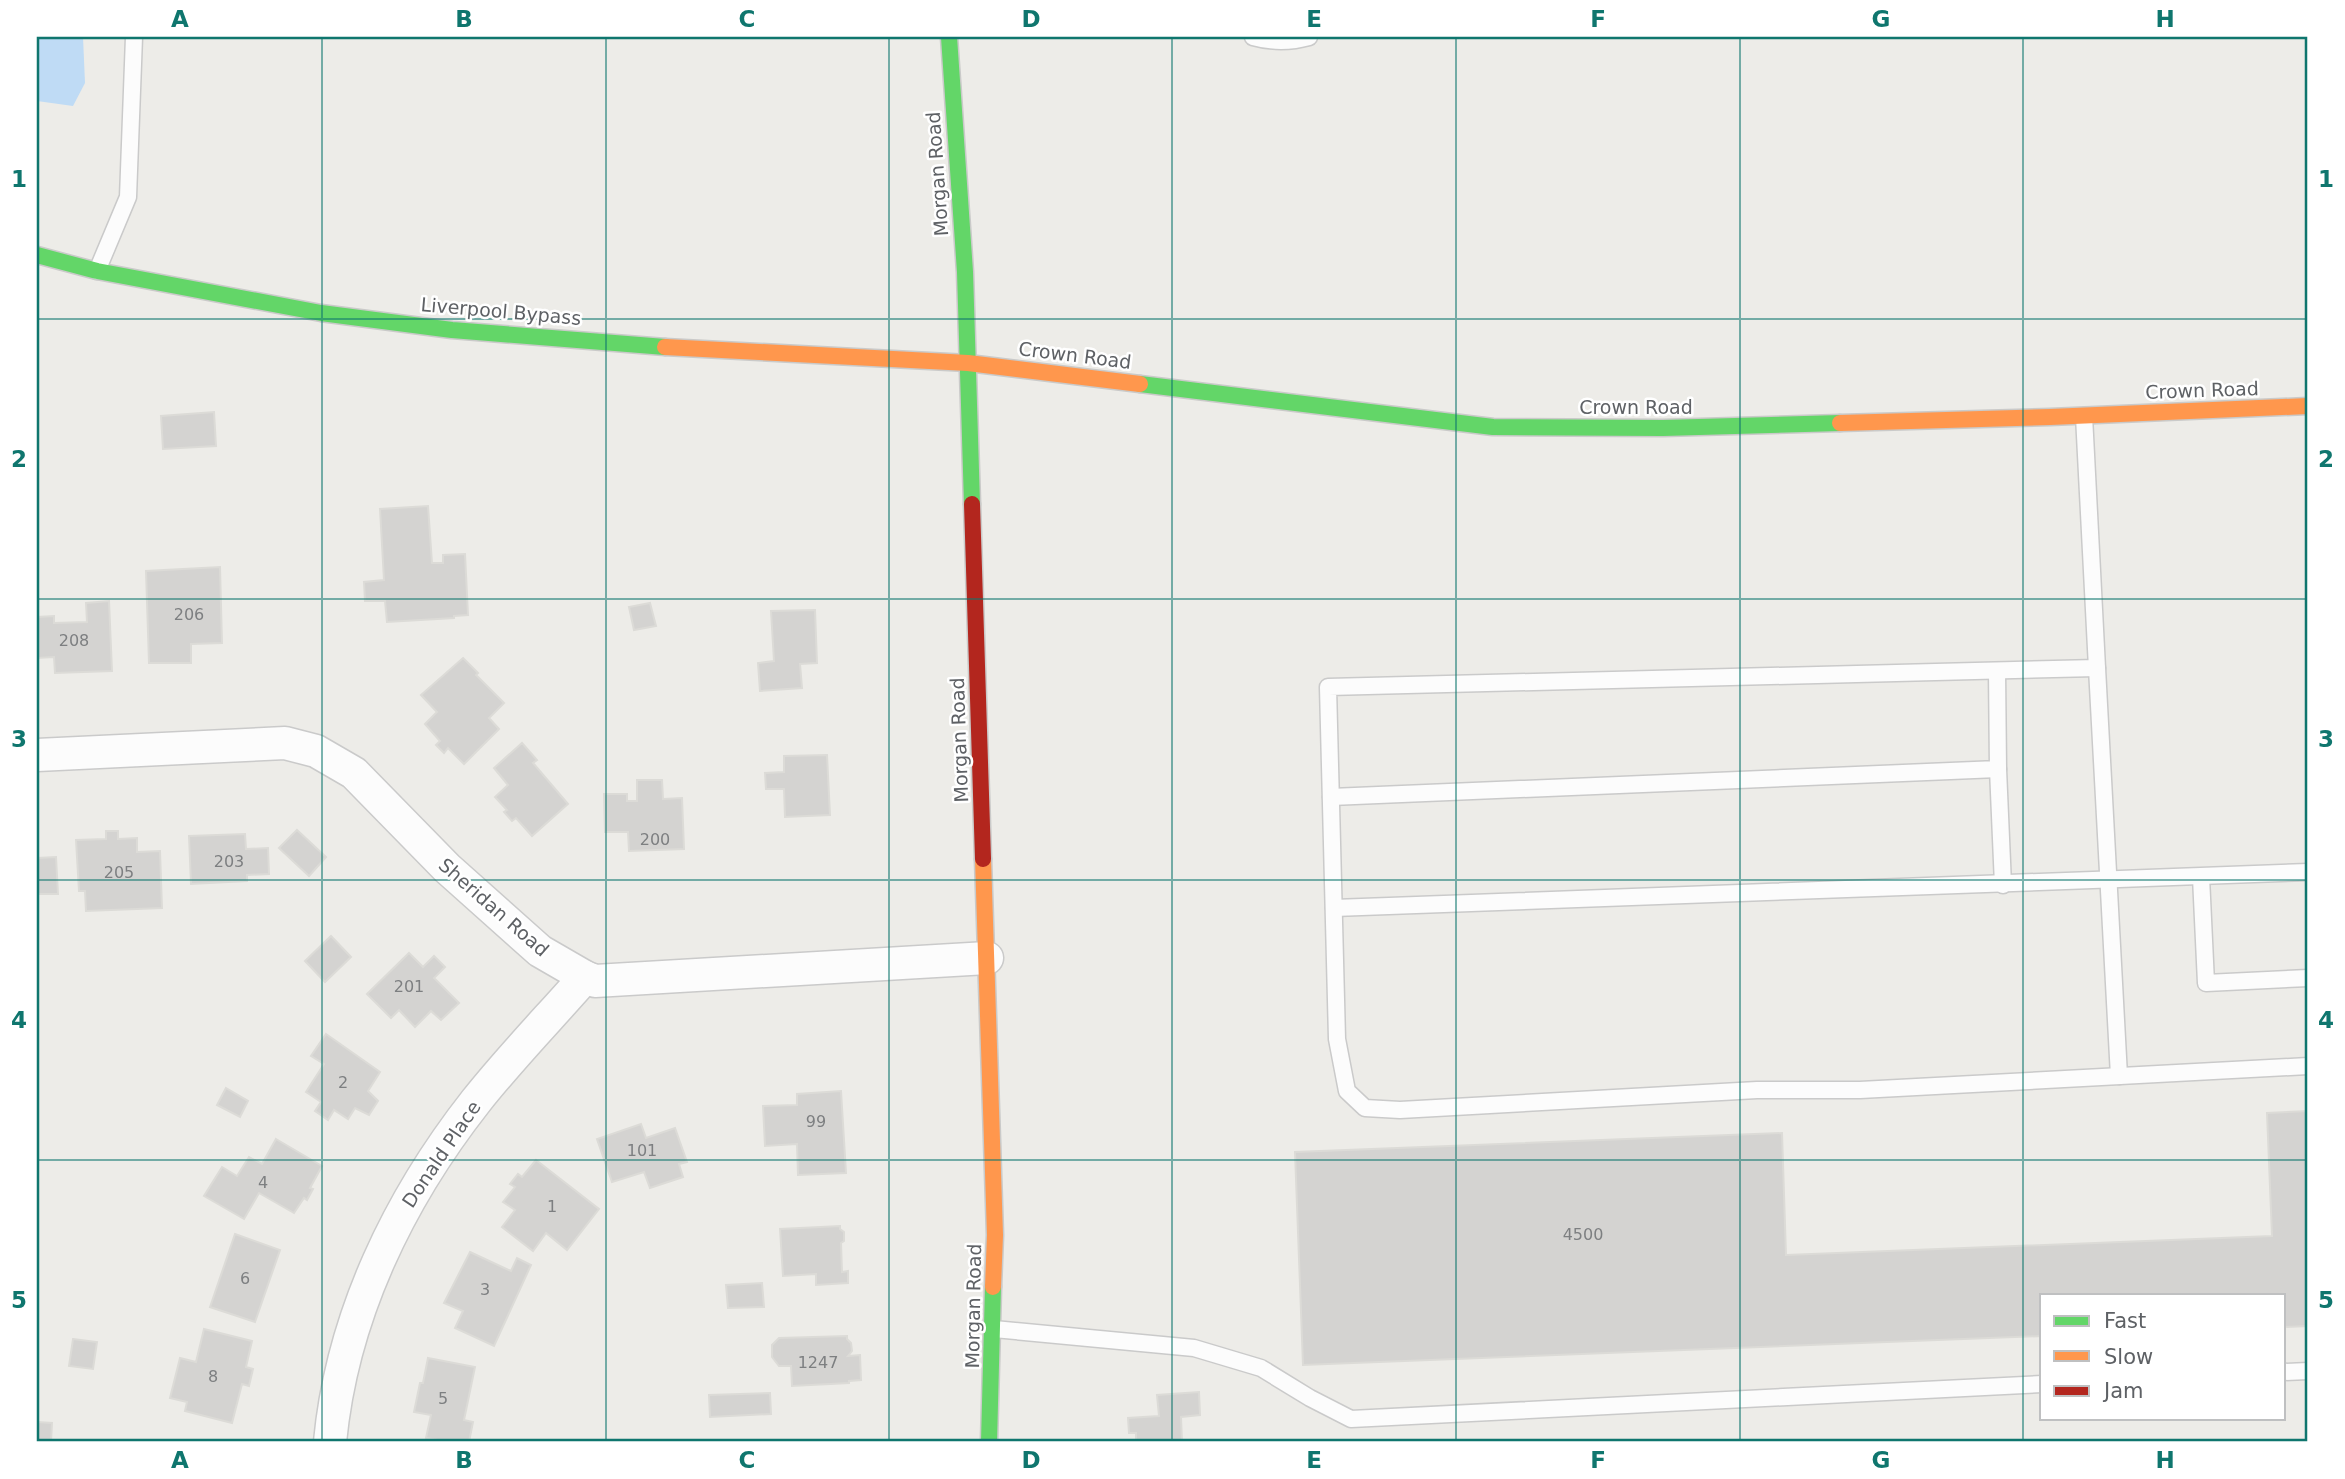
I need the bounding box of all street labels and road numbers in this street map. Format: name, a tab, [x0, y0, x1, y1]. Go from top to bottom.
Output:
street label: Morgan Road	[922, 111, 952, 237]
street label: Liverpool Bypass	[420, 293, 582, 329]
street label: Crown Road	[1017, 337, 1133, 373]
street label: Crown Road	[2145, 377, 2259, 403]
street label: Crown Road	[1579, 396, 1693, 418]
street label: Morgan Road	[946, 677, 972, 803]
street label: Sheridan Road	[435, 853, 553, 961]
street label: Donald Place	[397, 1097, 485, 1211]
street label: Morgan Road	[961, 1243, 985, 1369]

